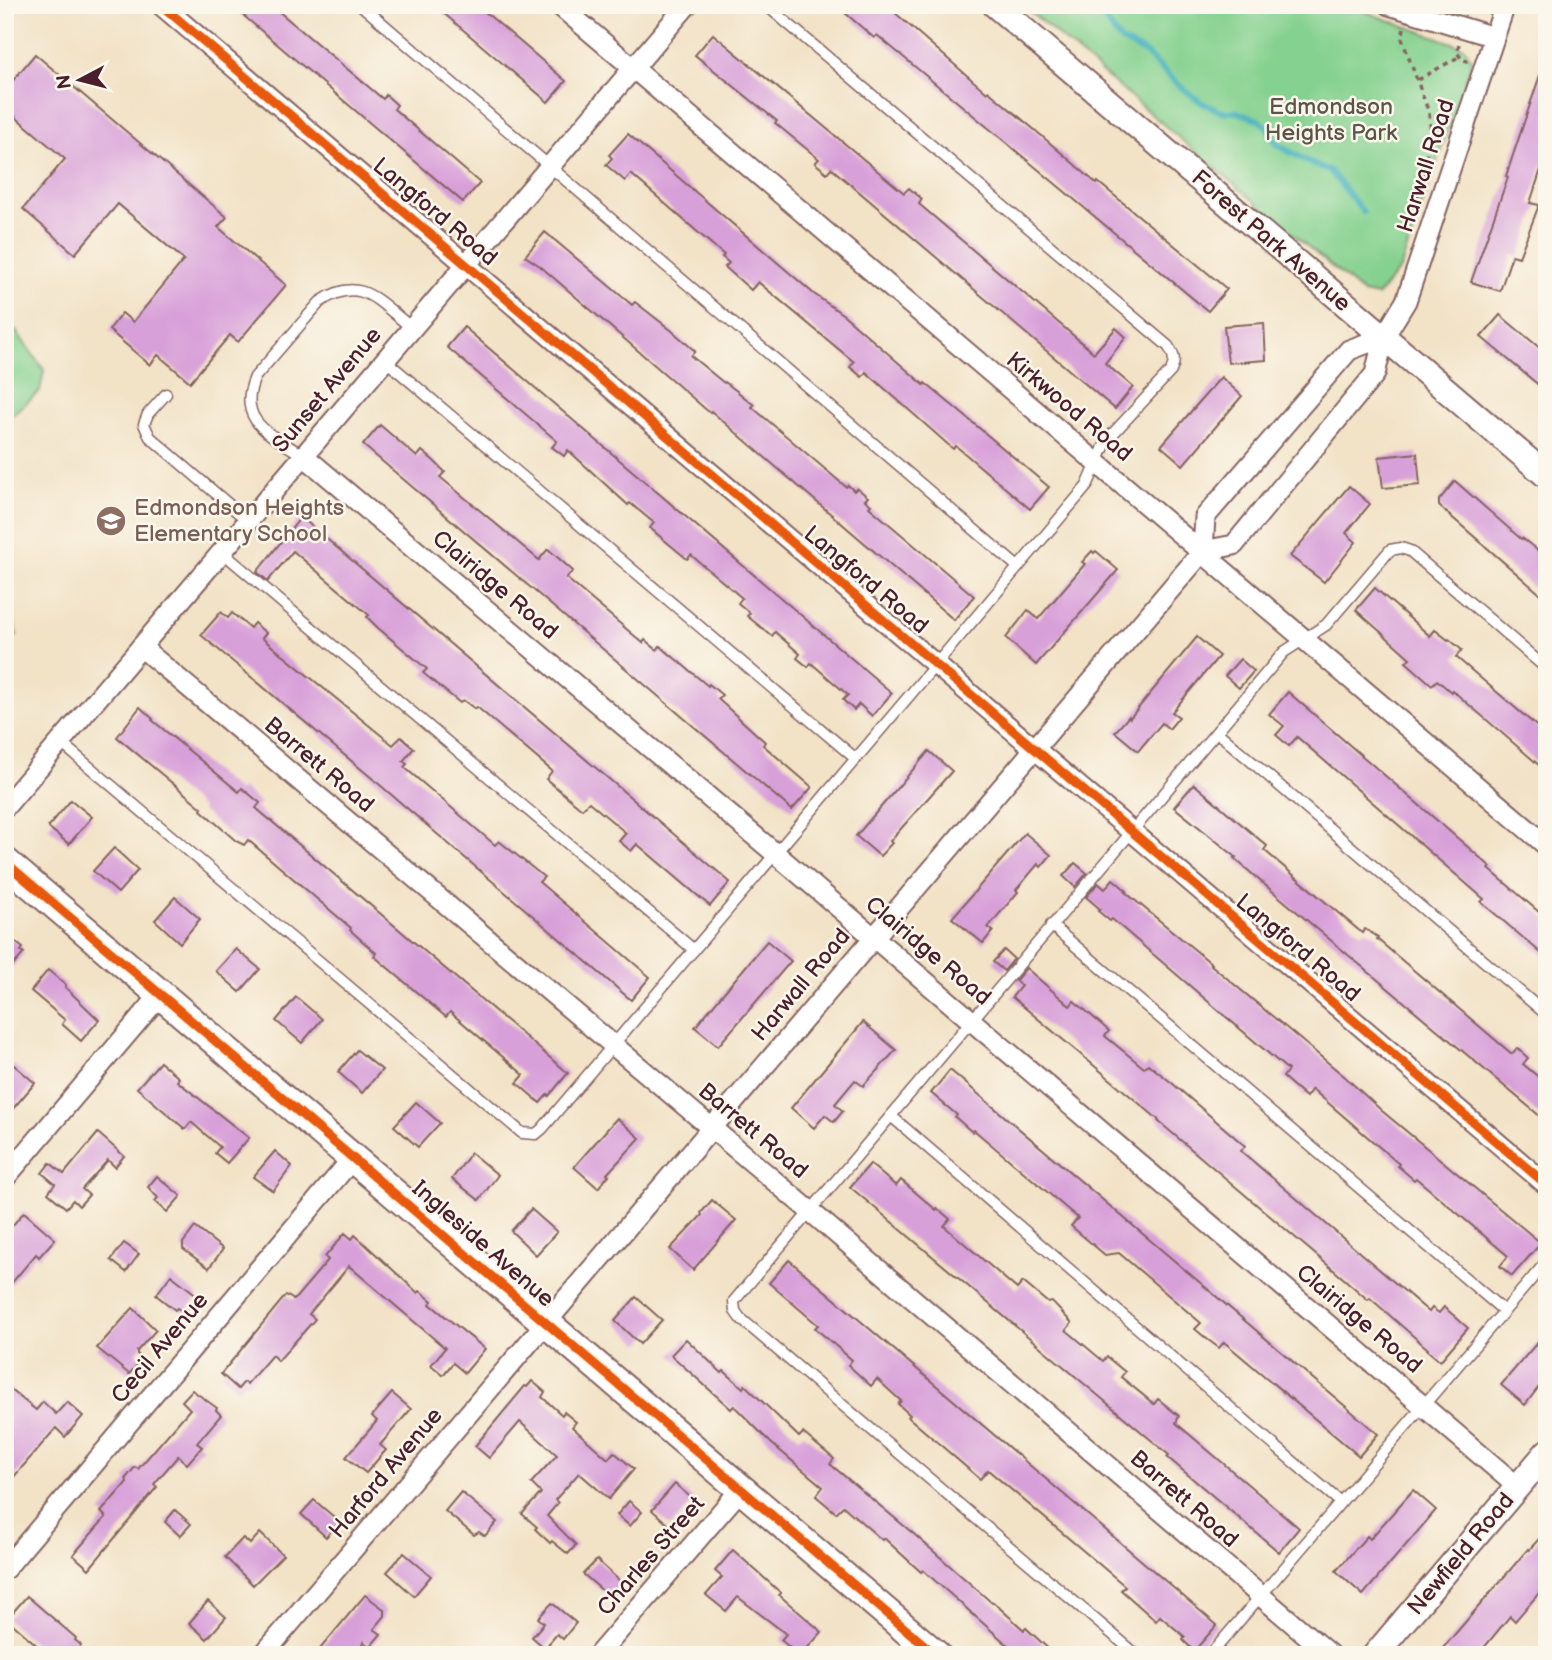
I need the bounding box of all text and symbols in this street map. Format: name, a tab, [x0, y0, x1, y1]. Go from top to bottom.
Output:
north arrow	[46, 46, 116, 116]
text: N	[52, 73, 77, 90]
park label: Edmondson Heights Park	[1265, 93, 1398, 147]
street label: Harwall Road	[1391, 96, 1461, 236]
street label: Langford Road	[367, 152, 503, 272]
street label: Forest Park Avenue	[1186, 164, 1356, 318]
street label: Sunset Avenue	[266, 322, 388, 458]
street label: Kirkwood Road	[1000, 346, 1138, 468]
place label: Edmondson Heights Elementary School	[134, 494, 344, 548]
school or university icon: Edmondson Heights Elementary School	[94, 504, 128, 538]
street label: Langford Road	[798, 520, 934, 640]
street label: Clairidge Road	[426, 524, 564, 646]
street label: Barrett Road	[258, 711, 380, 819]
street label: Langford Road	[1230, 888, 1366, 1008]
street label: Clairidge Road	[859, 890, 997, 1012]
street label: Harwall Road	[746, 923, 856, 1047]
street label: Barrett Road	[692, 1077, 814, 1185]
street label: Ingleside Avenue	[406, 1175, 560, 1313]
street label: Clairidge Road	[1290, 1258, 1428, 1380]
street label: Cecil Avenue	[106, 1287, 214, 1409]
street label: Harford Avenue	[323, 1402, 449, 1544]
street label: Barrett Road	[1124, 1444, 1244, 1554]
street label: Newfield Road	[1402, 1487, 1520, 1621]
street label: Charles Street	[591, 1490, 711, 1622]

